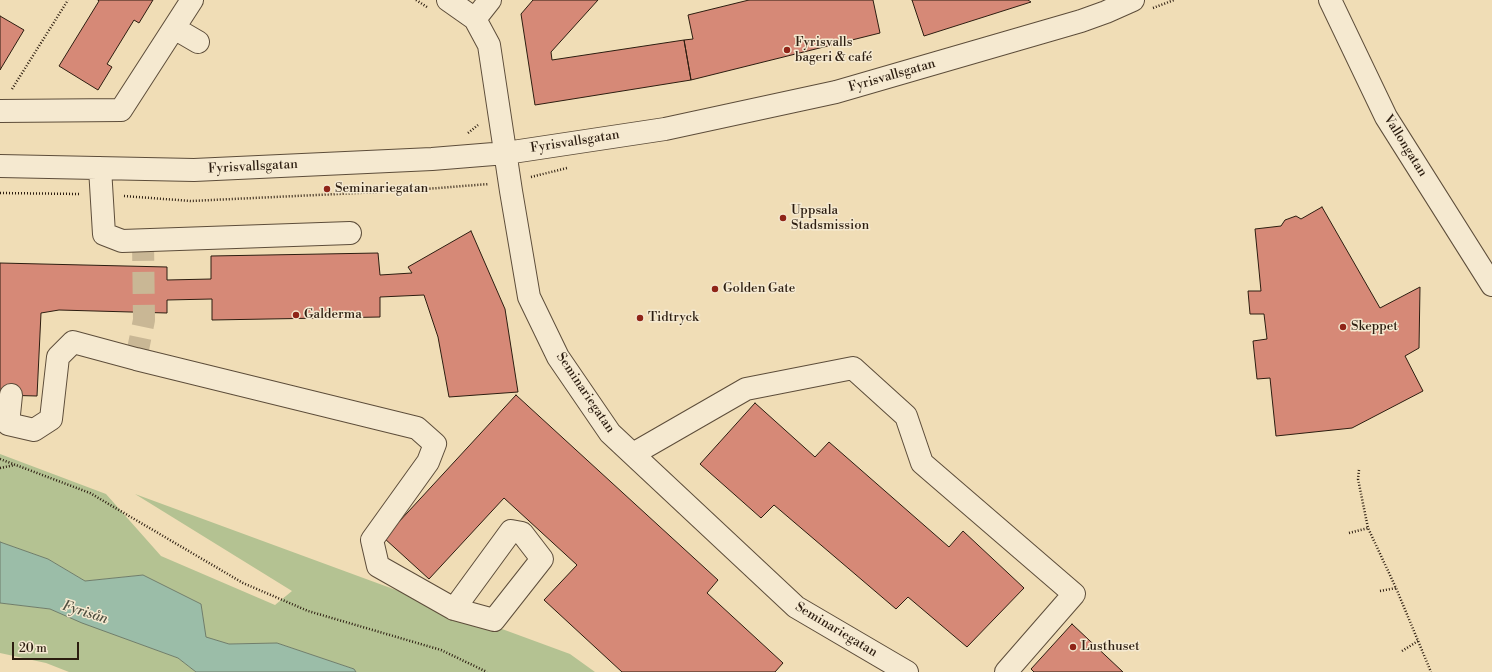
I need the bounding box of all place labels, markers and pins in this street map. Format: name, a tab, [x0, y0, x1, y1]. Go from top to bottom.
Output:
place label: Fyrisvalls bageri & café	[795, 35, 872, 66]
marker: Fyrisvalls bageri & café	[782, 45, 792, 55]
place label: Seminariegatan	[335, 181, 428, 197]
marker: Seminariegatan	[322, 184, 332, 194]
place label: Uppsala Stadsmission	[791, 203, 869, 234]
marker: Uppsala Stadsmission	[778, 213, 788, 223]
place label: Golden Gate	[723, 281, 795, 297]
marker: Golden Gate	[710, 284, 720, 294]
place label: Galderma	[304, 307, 362, 323]
marker: Galderma	[291, 310, 301, 320]
place label: Tidtryck	[648, 310, 699, 326]
marker: Tidtryck	[635, 313, 645, 323]
place label: Skeppet	[1351, 319, 1398, 335]
marker: Skeppet	[1338, 322, 1348, 332]
place label: Lusthuset	[1081, 639, 1140, 655]
marker: Lusthuset	[1068, 642, 1078, 652]

